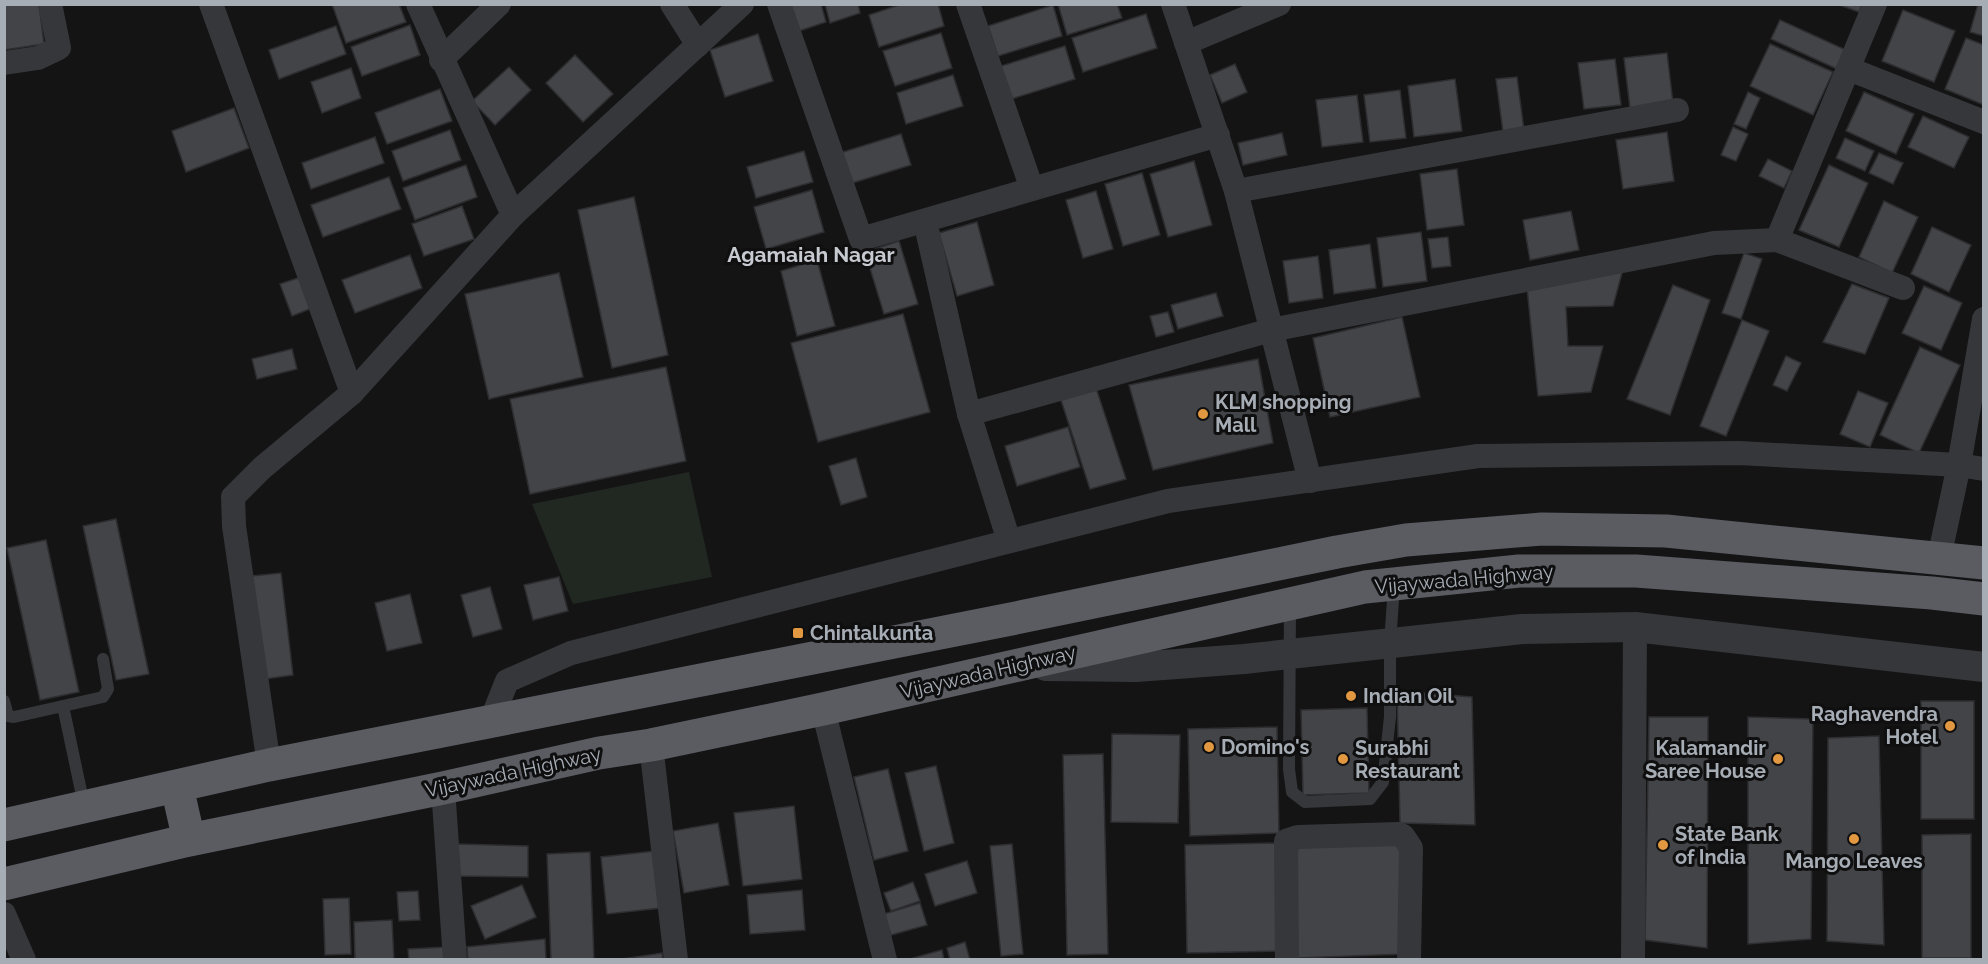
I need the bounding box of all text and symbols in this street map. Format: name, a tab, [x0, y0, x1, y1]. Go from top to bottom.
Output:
district label: Agamaiah Nagar	[727, 242, 895, 267]
place label: KLM shopping Mall	[1215, 390, 1351, 437]
marker: KLM shopping Mall	[1196, 407, 1210, 421]
street label: Vijaywada Highway	[1374, 559, 1555, 599]
place label: Chintalkunta	[810, 621, 933, 645]
marker: Chintalkunta	[791, 626, 805, 640]
street label: Vijaywada Highway	[898, 640, 1078, 704]
place label: Indian Oil	[1363, 684, 1454, 708]
marker: Indian Oil	[1344, 689, 1358, 703]
place label: Raghavendra Hotel	[1811, 702, 1939, 749]
marker: Raghavendra Hotel	[1943, 719, 1957, 733]
place label: Domino's	[1221, 735, 1309, 759]
place label: Surabhi Restaurant	[1355, 736, 1460, 783]
place label: Kalamandir Saree House	[1645, 736, 1766, 783]
marker: Domino's	[1202, 740, 1216, 754]
street label: Vijaywada Highway	[423, 742, 603, 802]
marker: Surabhi Restaurant	[1336, 752, 1350, 766]
marker: Kalamandir Saree House	[1771, 752, 1785, 766]
place label: State Bank of India	[1675, 822, 1780, 869]
marker: Mango Leaves	[1847, 832, 1861, 846]
marker: State Bank of India	[1656, 838, 1670, 852]
place label: Mango Leaves	[1785, 849, 1923, 873]

